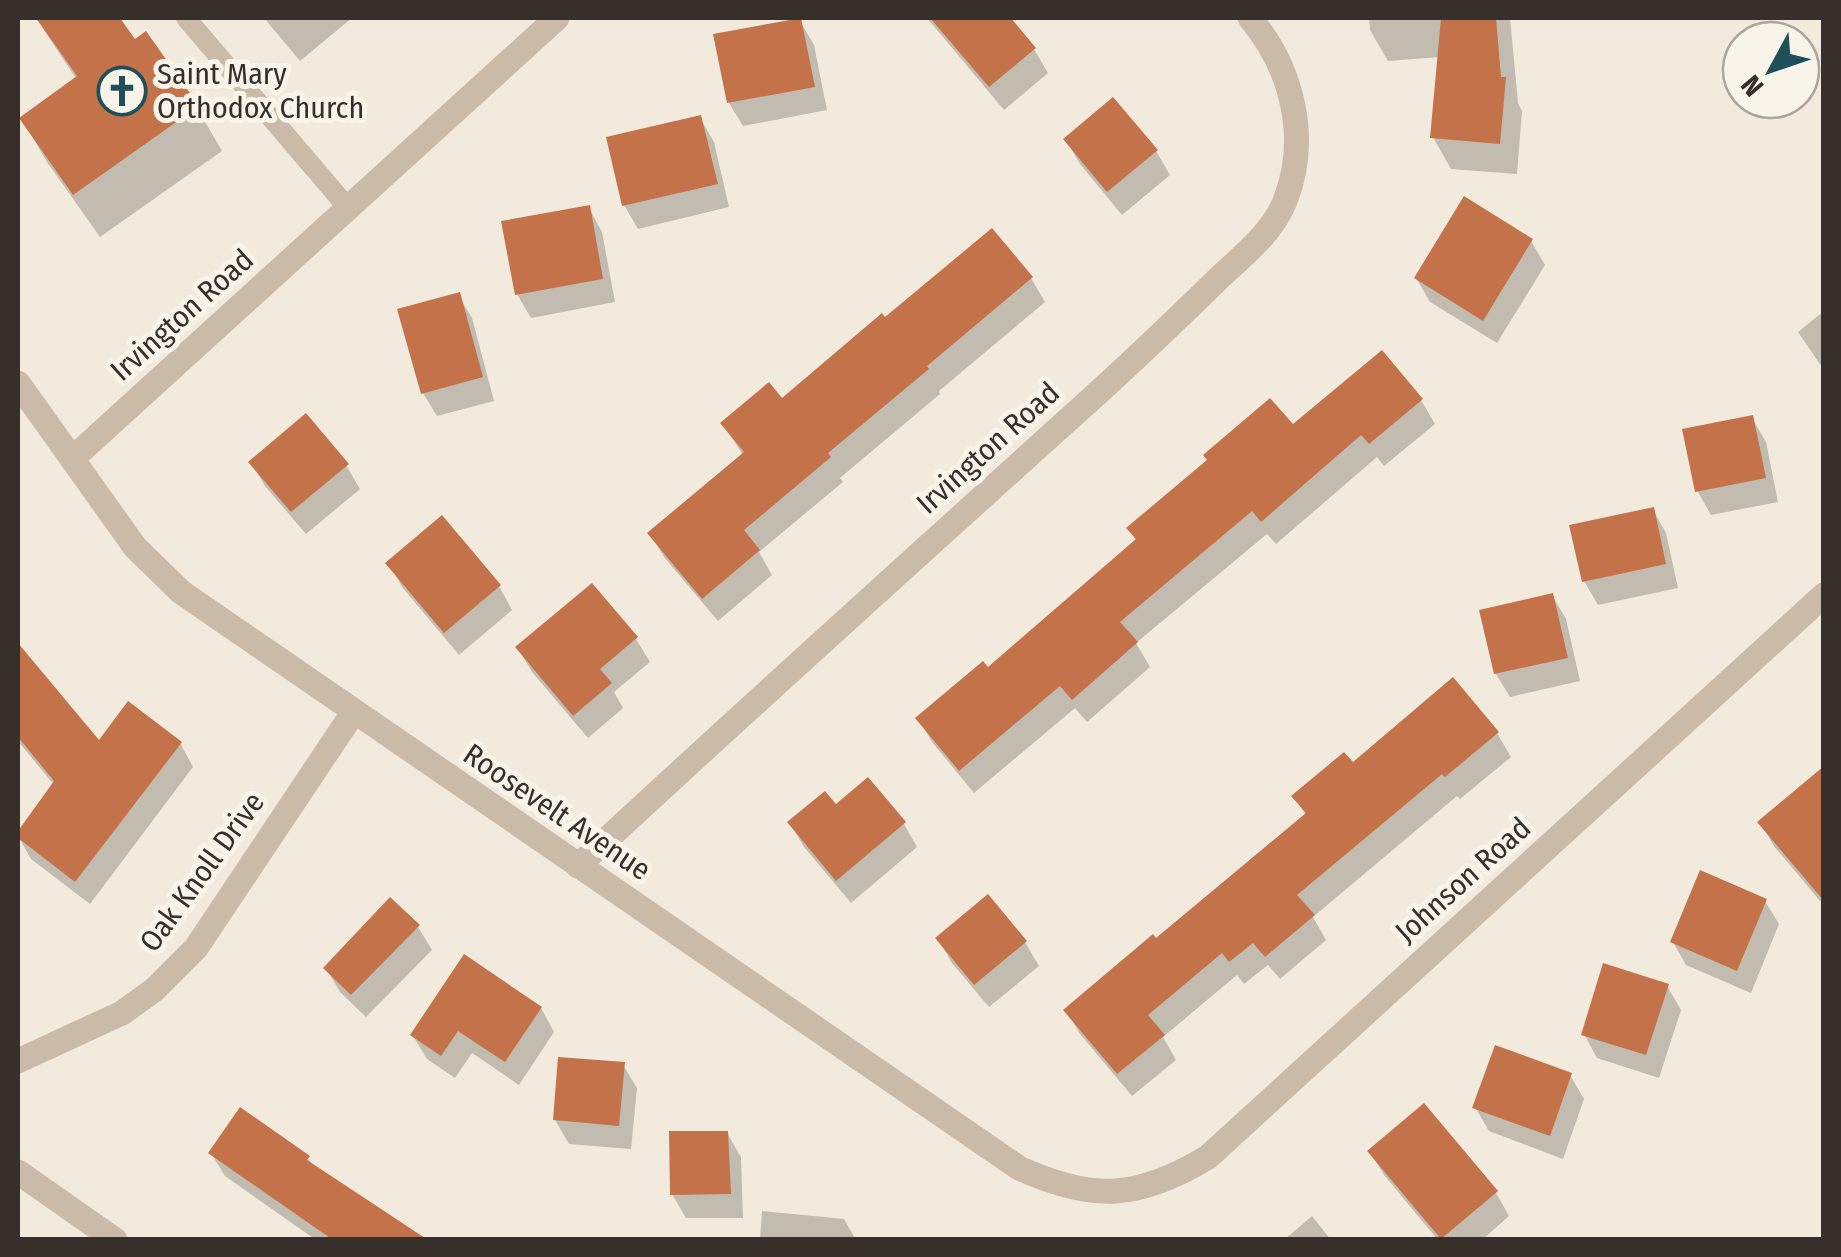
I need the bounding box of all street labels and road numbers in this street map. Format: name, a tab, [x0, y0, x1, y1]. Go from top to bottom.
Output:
street label: Irvington Road	[103, 242, 261, 388]
street label: Irvington Road	[909, 375, 1067, 521]
street label: Roosevelt Avenue	[457, 736, 657, 888]
street label: Oak Knoll Drive	[132, 785, 272, 959]
street label: Johnson Road	[1388, 810, 1538, 950]

